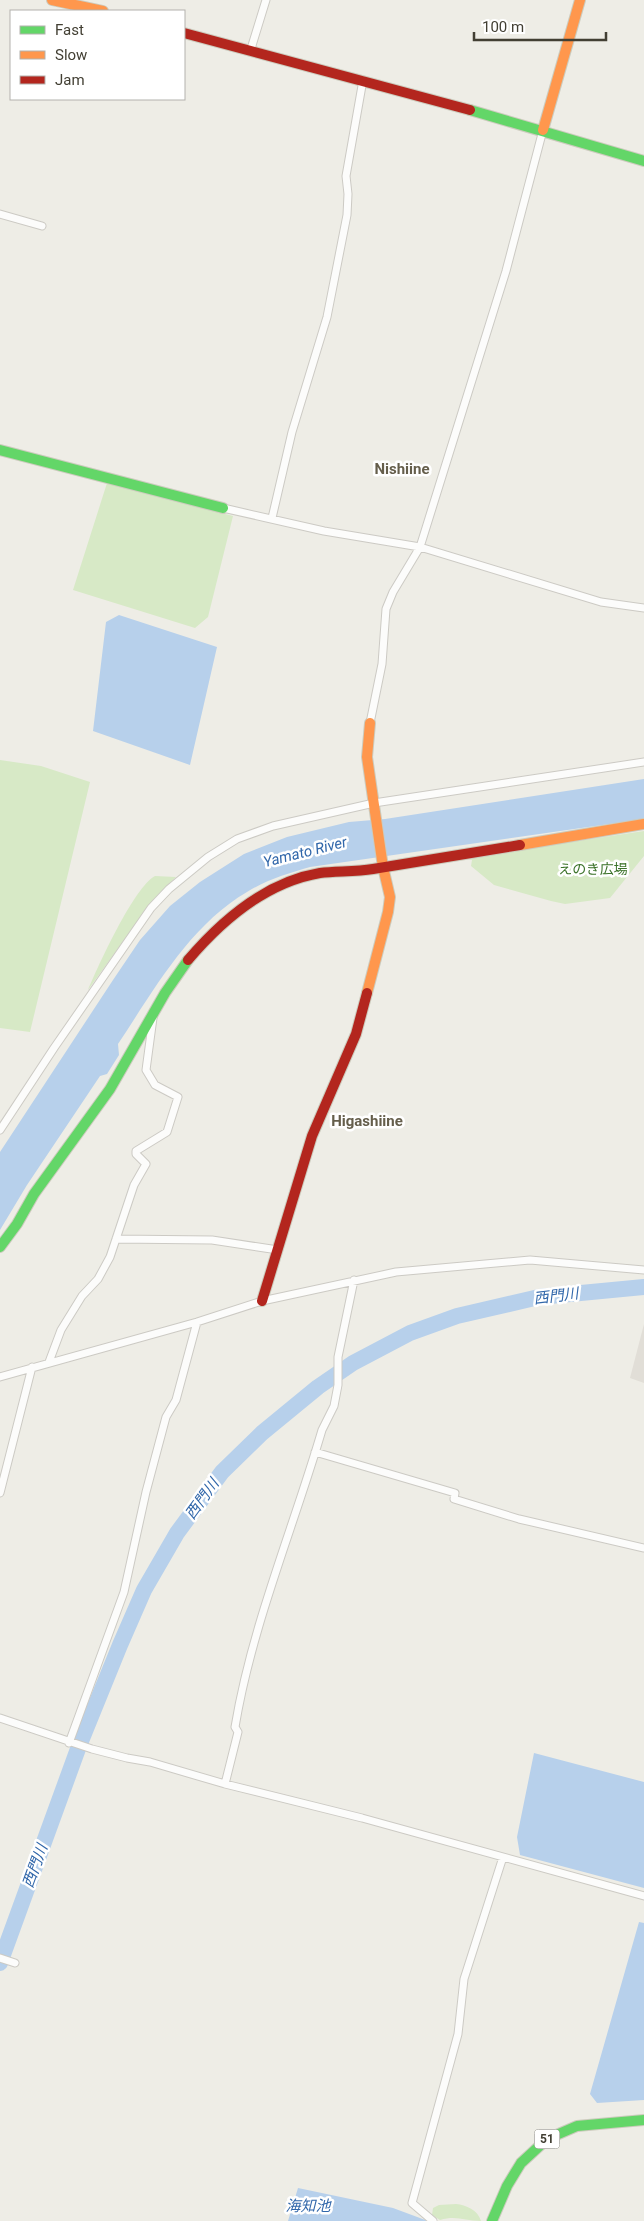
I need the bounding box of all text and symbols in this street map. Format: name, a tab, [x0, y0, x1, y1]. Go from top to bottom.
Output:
legend	[10, 10, 185, 100]
scale bar	[474, 10, 606, 42]
text: 100 m	[482, 18, 524, 36]
text: Fast	[55, 21, 84, 39]
text: Slow	[55, 46, 87, 64]
text: Jam	[55, 71, 85, 89]
district label: Nishiine	[374, 460, 430, 478]
water label: Yamato River	[261, 833, 350, 871]
park label: えのき広場	[558, 861, 628, 877]
district label: Higashiine	[331, 1112, 403, 1130]
water label: 西門川	[533, 1284, 581, 1308]
water label: 西門川	[181, 1474, 224, 1522]
water label: 西門川	[19, 1840, 52, 1890]
road number: 51	[534, 2130, 560, 2148]
water label: 海知池	[285, 2197, 332, 2215]

